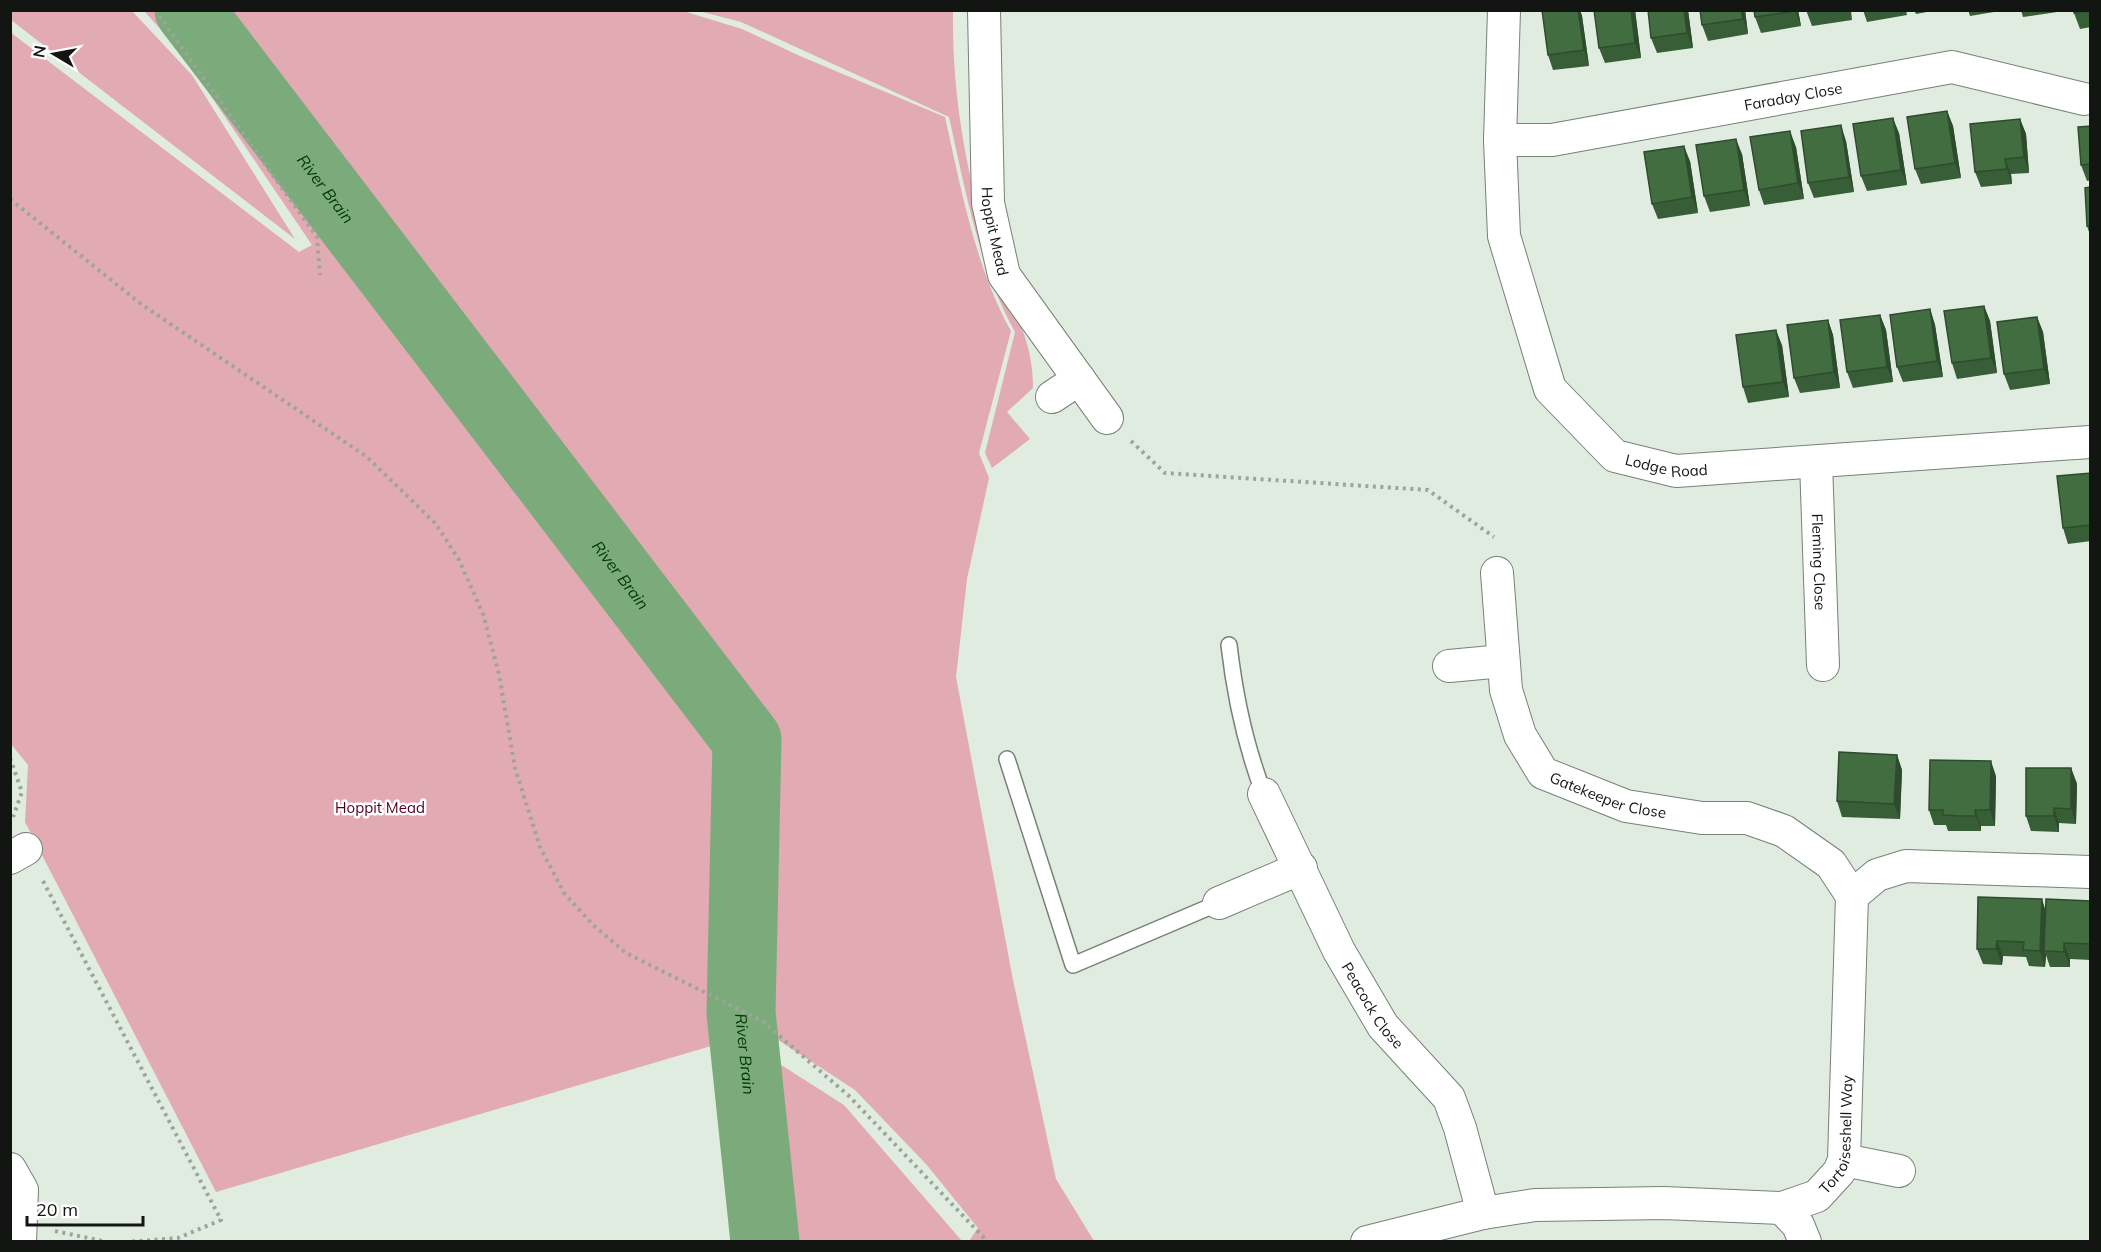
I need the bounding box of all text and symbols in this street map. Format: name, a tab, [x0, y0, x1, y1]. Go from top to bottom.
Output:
north arrow	[24, 24, 84, 84]
text: N	[28, 44, 50, 59]
street label: Faraday Close	[1742, 78, 1844, 114]
water label: River Brain	[293, 150, 358, 227]
street label: Hoppit Mead	[978, 187, 1013, 277]
street label: Lodge Road	[1623, 449, 1708, 481]
street label: Fleming Close	[1808, 513, 1831, 611]
water label: River Brain	[588, 536, 653, 613]
street label: Gatekeeper Close	[1547, 767, 1668, 822]
park label: Hoppit Mead	[335, 798, 425, 817]
street label: Peacock Close	[1338, 958, 1408, 1052]
water label: River Brain	[731, 1012, 759, 1095]
street label: Tortoiseshell Way	[1815, 1075, 1856, 1197]
scale bar	[27, 1189, 142, 1227]
text: 20 m	[36, 1198, 78, 1221]

